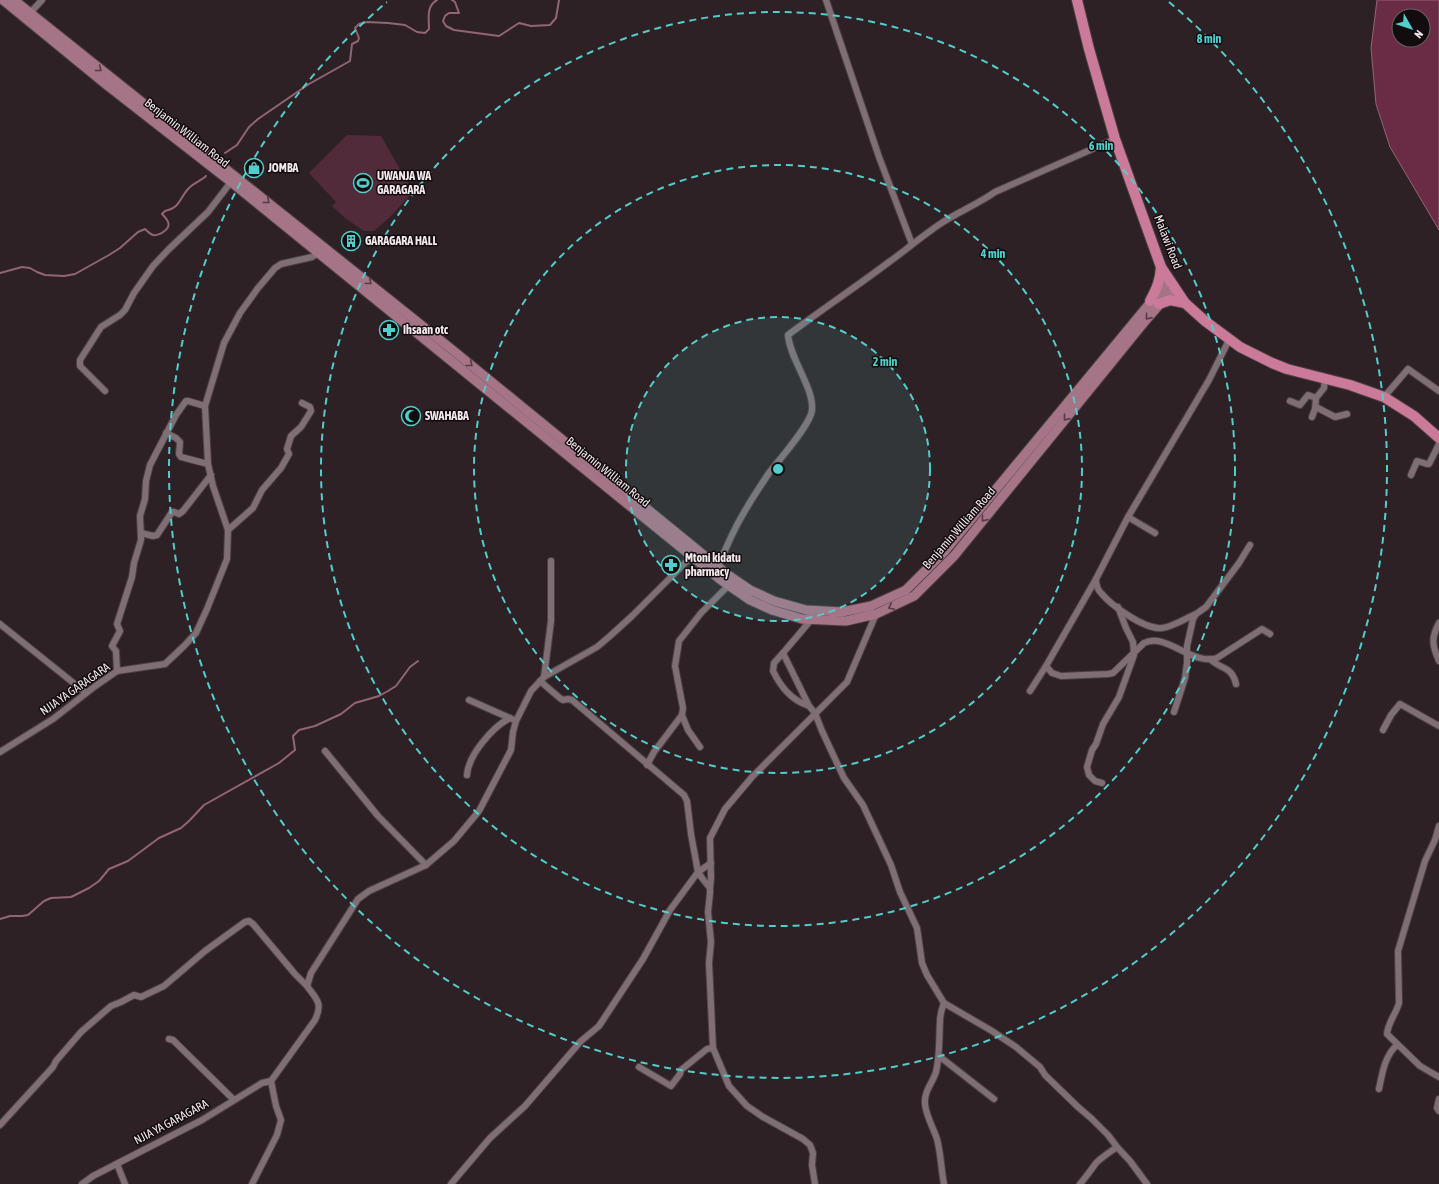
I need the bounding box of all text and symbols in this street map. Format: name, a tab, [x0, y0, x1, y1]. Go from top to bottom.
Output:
north arrow	[1391, 8, 1431, 48]
text: N	[1412, 28, 1425, 41]
text: 8 min	[1197, 32, 1221, 46]
one-way arrow	[94, 64, 101, 71]
street label: Benjamin William Road	[142, 96, 232, 170]
text: 6 min	[1089, 139, 1113, 153]
shop icon: JOMBA	[243, 157, 265, 179]
place label: JOMBA	[267, 161, 299, 175]
place label: UWANJA WA GARAGARA	[377, 169, 431, 197]
sports icon: UWANJA WA GARAGARA	[352, 172, 374, 194]
one-way arrow	[263, 196, 270, 203]
street label: Malawi Road	[1151, 213, 1185, 271]
building icon: GARAGARA HALL	[340, 230, 362, 252]
place label: GARAGARA HALL	[365, 234, 437, 248]
text: 4 min	[980, 247, 1005, 261]
one-way arrow	[364, 278, 371, 285]
one-way arrow	[1146, 312, 1153, 319]
pharmacy icon: Ihsaan otc	[378, 319, 400, 341]
place label: Ihsaan otc	[403, 323, 449, 337]
text: 2 min	[873, 355, 897, 369]
one-way arrow	[465, 359, 472, 366]
mosque icon: SWAHABA	[400, 405, 422, 427]
place label: SWAHABA	[425, 409, 469, 423]
one-way arrow	[1064, 413, 1071, 420]
street label: Benjamin William Road	[563, 434, 653, 510]
centre of rings	[771, 462, 785, 476]
street label: Benjamin William Road	[920, 484, 998, 572]
one-way arrow	[982, 514, 989, 521]
place label: Mtoni kidatu pharmacy	[685, 551, 741, 579]
pharmacy icon: Mtoni kidatu pharmacy	[660, 554, 682, 576]
one-way arrow	[887, 602, 895, 610]
street label: NJIA YA GARAGARA	[37, 660, 113, 718]
street label: NJIA YA GARAGARA	[132, 1097, 211, 1147]

